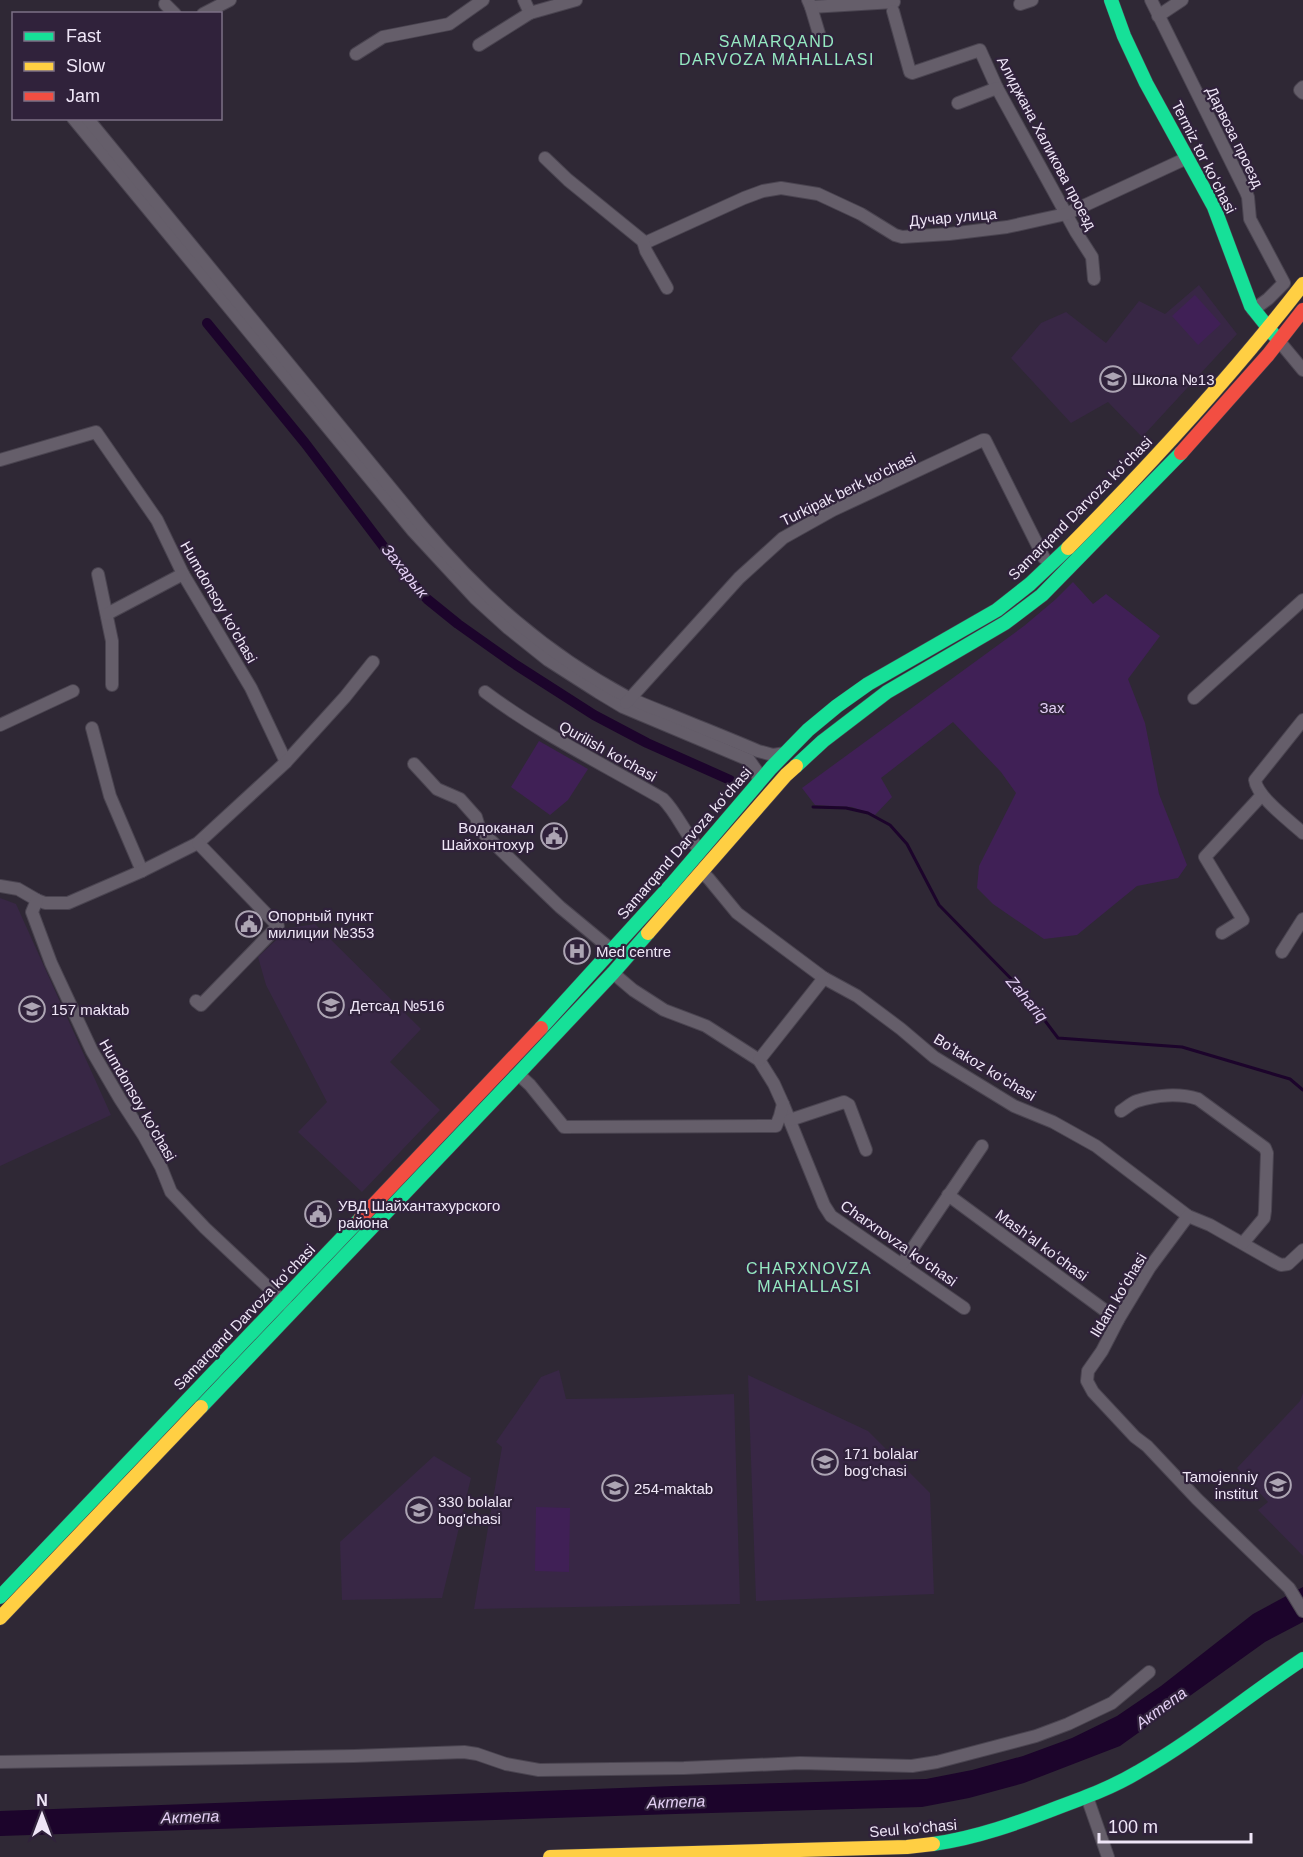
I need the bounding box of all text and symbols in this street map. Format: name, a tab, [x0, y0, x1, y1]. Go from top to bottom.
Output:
legend	[12, 12, 222, 120]
text: Fast	[66, 26, 101, 46]
district label: SAMARQAND DARVOZA MAHALLASI	[679, 33, 875, 68]
street label: Алиджана Халикова проезд	[994, 53, 1100, 233]
text: Slow	[66, 56, 106, 76]
street label: Дарвоза проезд	[1203, 84, 1267, 191]
text: Jam	[66, 86, 100, 106]
street label: Termiz tor koʻchasi	[1168, 98, 1240, 216]
street label: Дучар улица	[908, 205, 998, 229]
school or university icon: Школа №13	[1098, 364, 1128, 394]
place label: Школа №13	[1132, 371, 1215, 388]
street label: Samarqand Darvoza koʻchasi	[1005, 433, 1155, 583]
street label: Turkipak berk ko'chasi	[778, 449, 918, 529]
street label: Humdonsoy ko'chasi	[177, 538, 261, 666]
water label: Захарык	[378, 541, 433, 602]
park label: Зах	[1040, 699, 1065, 716]
street label: Qurilish ko'chasi	[556, 717, 660, 785]
street label: Samarqand Darvoza koʻchasi	[613, 763, 755, 923]
place label: Водоканал Шайхонтохур	[442, 819, 534, 853]
public building icon: Водоканал Шайхонтохур	[539, 821, 569, 851]
place label: Опорный пункт милиции №353	[268, 907, 374, 941]
public building icon: Опорный пункт милиции №353	[234, 909, 264, 939]
hospital icon: Med centre	[562, 936, 592, 966]
place label: Med centre	[596, 943, 671, 960]
water label: Zahariq	[1002, 972, 1051, 1025]
school or university icon: Детсад №516	[316, 990, 346, 1020]
school or university icon: 157 maktab	[17, 994, 47, 1024]
place label: Детсад №516	[350, 997, 445, 1014]
place label: 157 maktab	[51, 1001, 129, 1018]
street label: Boʻtakoz koʻchasi	[931, 1030, 1039, 1104]
street label: Humdonsoy ko'chasi	[96, 1036, 180, 1164]
street label: Charxnovza ko'chasi	[838, 1196, 960, 1290]
place label: УВД Шайхантахурского района	[338, 1197, 500, 1231]
public building icon: УВД Шайхантахурского района	[303, 1199, 333, 1229]
street label: Mashʼal koʻchasi	[992, 1206, 1092, 1284]
street label: Samarqand Darvoza koʻchasi	[170, 1241, 318, 1393]
street label: Ildam koʻchasi	[1086, 1250, 1150, 1340]
district label: CHARXNOVZA MAHALLASI	[746, 1260, 872, 1295]
place label: 171 bolalar bog'chasi	[844, 1445, 918, 1479]
school or university icon: 171 bolalar bog'chasi	[810, 1447, 840, 1477]
place label: Tamojenniy institut	[1182, 1468, 1259, 1502]
school or university icon: Tamojenniy institut	[1263, 1470, 1293, 1500]
school or university icon: 254-maktab	[600, 1473, 630, 1503]
place label: 254-maktab	[634, 1480, 713, 1497]
place label: 330 bolalar bog'chasi	[438, 1493, 512, 1527]
school or university icon: 330 bolalar bog'chasi	[404, 1495, 434, 1525]
water label: Актепа	[1132, 1684, 1190, 1733]
north arrow	[12, 1785, 72, 1845]
text: N	[36, 1792, 48, 1809]
water label: Актепа	[646, 1792, 706, 1812]
scale bar	[1099, 1806, 1250, 1844]
water label: Актепа	[160, 1807, 220, 1827]
street label: Seul ko'chasi	[868, 1816, 958, 1840]
text: 100 m	[1108, 1817, 1158, 1837]

